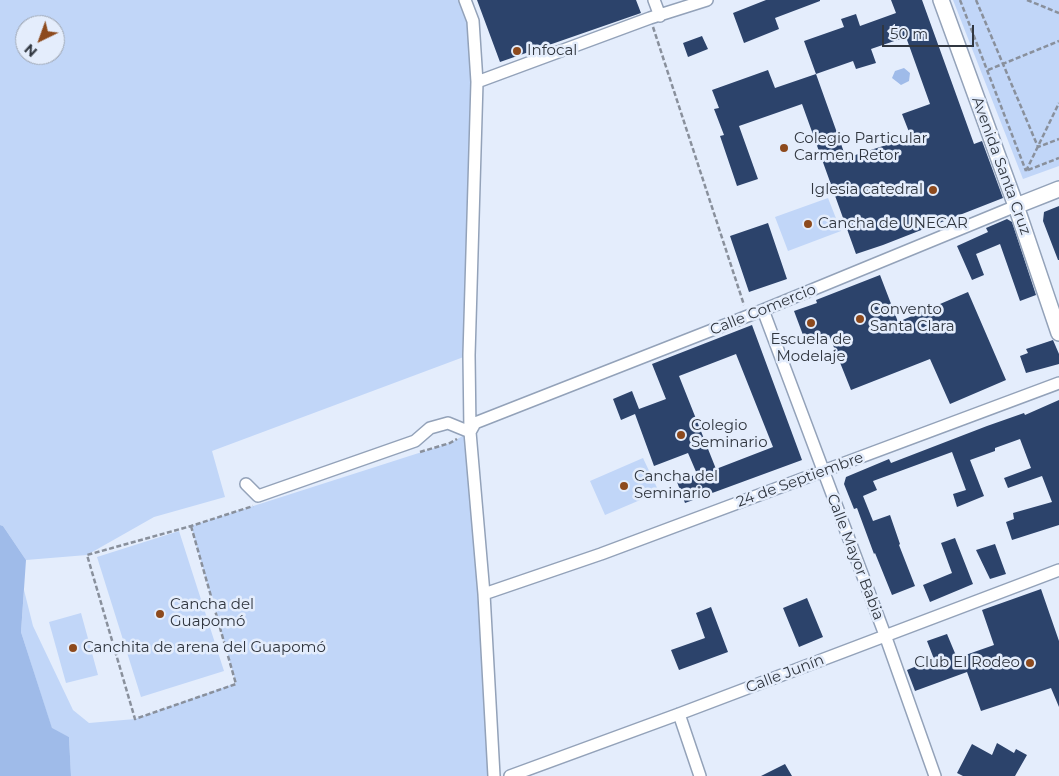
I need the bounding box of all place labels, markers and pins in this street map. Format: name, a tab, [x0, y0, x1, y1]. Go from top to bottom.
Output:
place label: Infocal	[527, 42, 577, 60]
marker: Infocal	[511, 45, 523, 57]
place label: Colegio Particular Carmen Retor	[794, 130, 928, 165]
marker: Colegio Particular Carmen Retor	[778, 142, 790, 154]
place label: Iglesia catedral	[810, 181, 923, 199]
marker: Iglesia catedral	[927, 184, 939, 196]
place label: Cancha de UNECAR	[818, 215, 968, 233]
marker: Cancha de UNECAR	[802, 218, 814, 230]
place label: Convento Santa Clara	[870, 301, 955, 336]
marker: Convento Santa Clara	[854, 313, 866, 325]
marker: Escuela de Modelaje	[805, 317, 817, 329]
place label: Escuela de Modelaje	[771, 331, 851, 366]
place label: Colegio Seminario	[691, 417, 768, 452]
marker: Colegio Seminario	[675, 429, 687, 441]
place label: Cancha del Seminario	[634, 468, 718, 503]
marker: Cancha del Seminario	[618, 480, 630, 492]
place label: Cancha del Guapomó	[170, 596, 254, 631]
marker: Cancha del Guapomó	[154, 608, 166, 620]
place label: Canchita de arena del Guapomó	[83, 639, 326, 657]
marker: Canchita de arena del Guapomó	[67, 642, 79, 654]
place label: Club El Rodeo	[914, 654, 1020, 672]
marker: Club El Rodeo	[1024, 657, 1036, 669]

